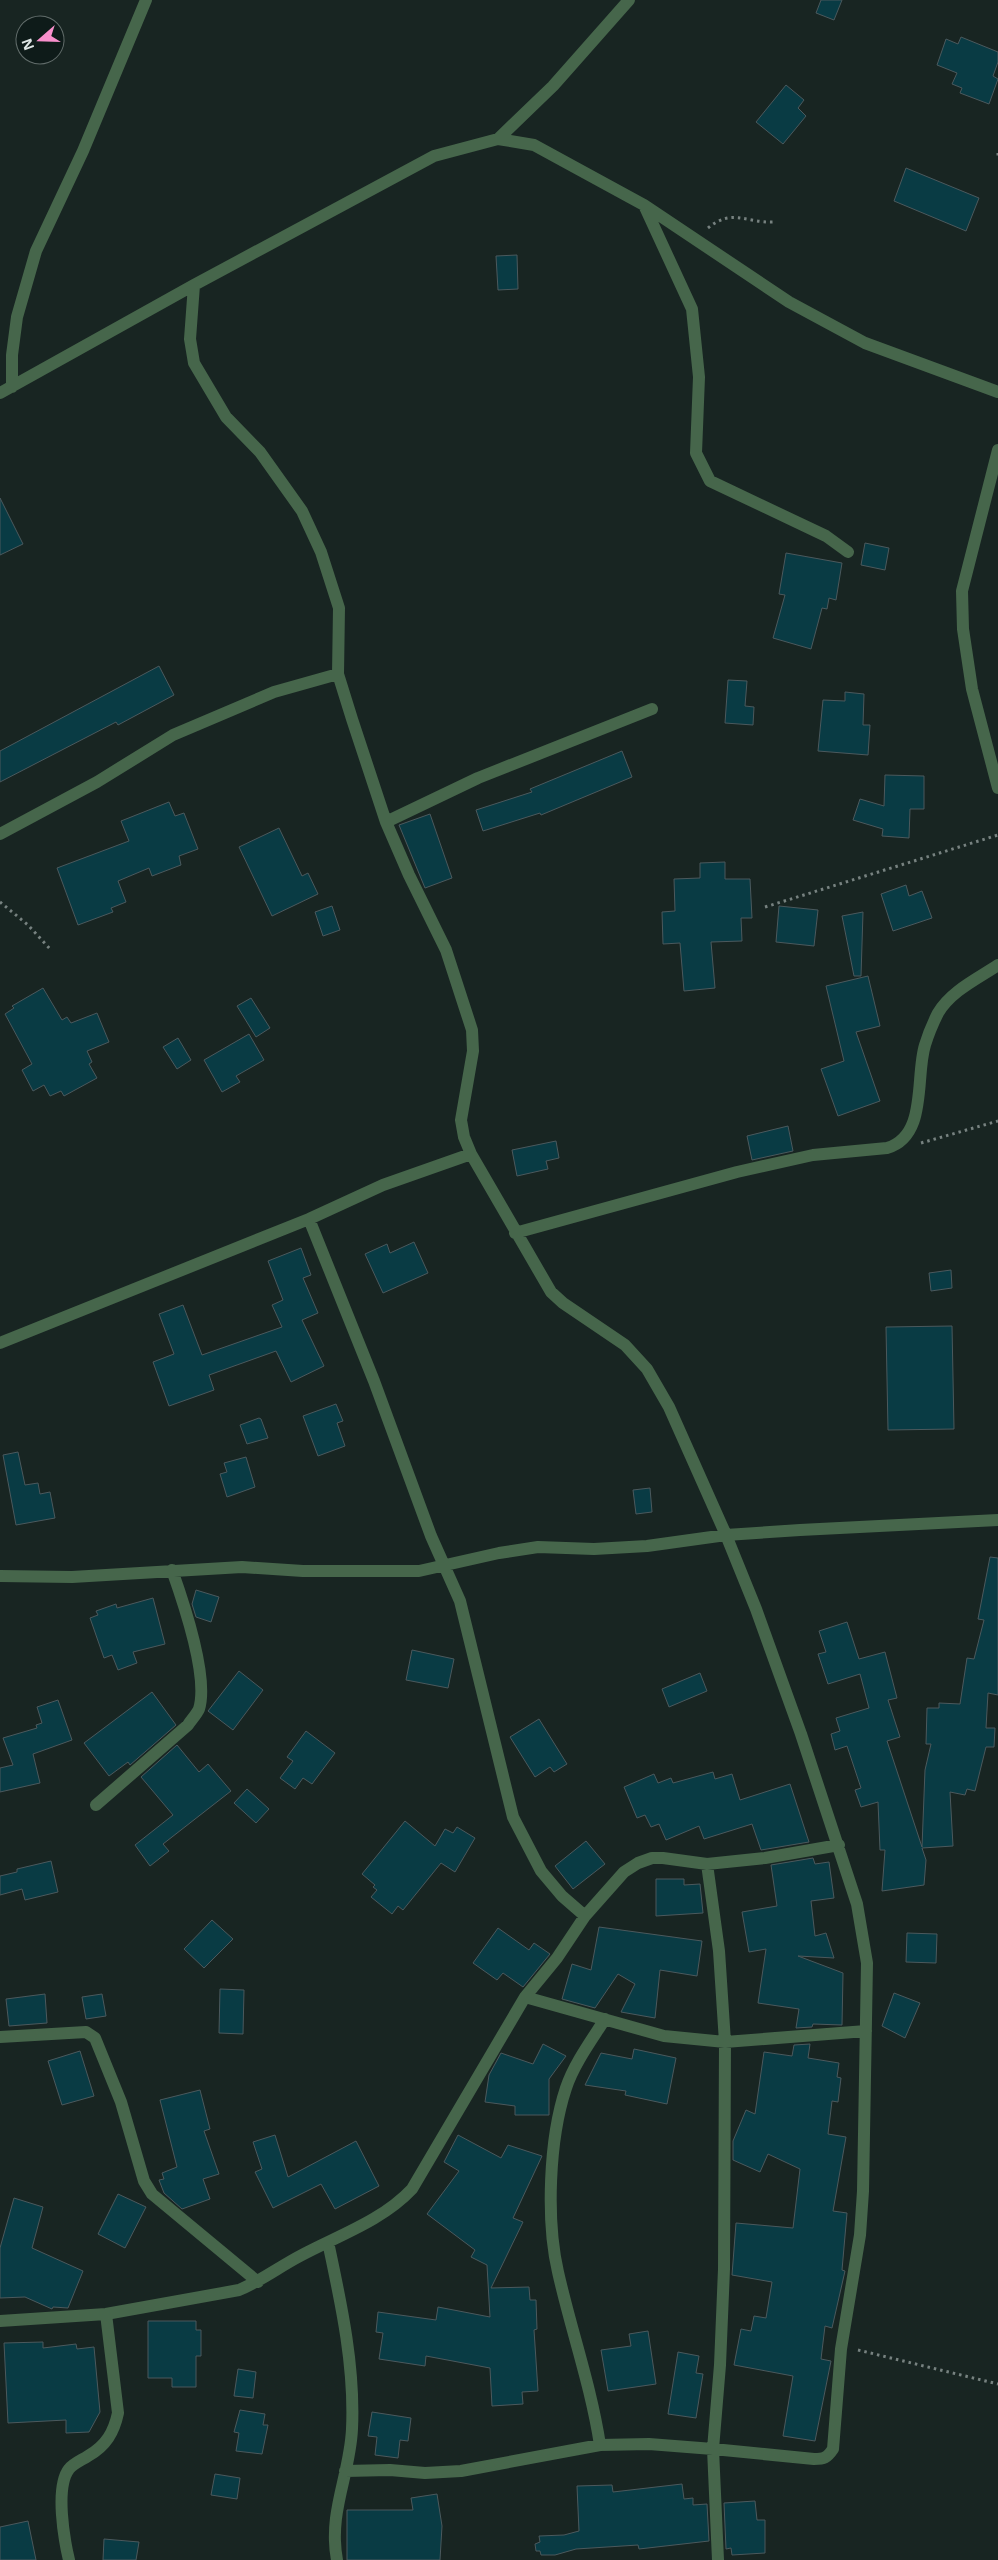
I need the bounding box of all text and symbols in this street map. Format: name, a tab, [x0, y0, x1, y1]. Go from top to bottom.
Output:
north arrow	[15, 15, 65, 65]
text: N	[16, 36, 38, 53]

